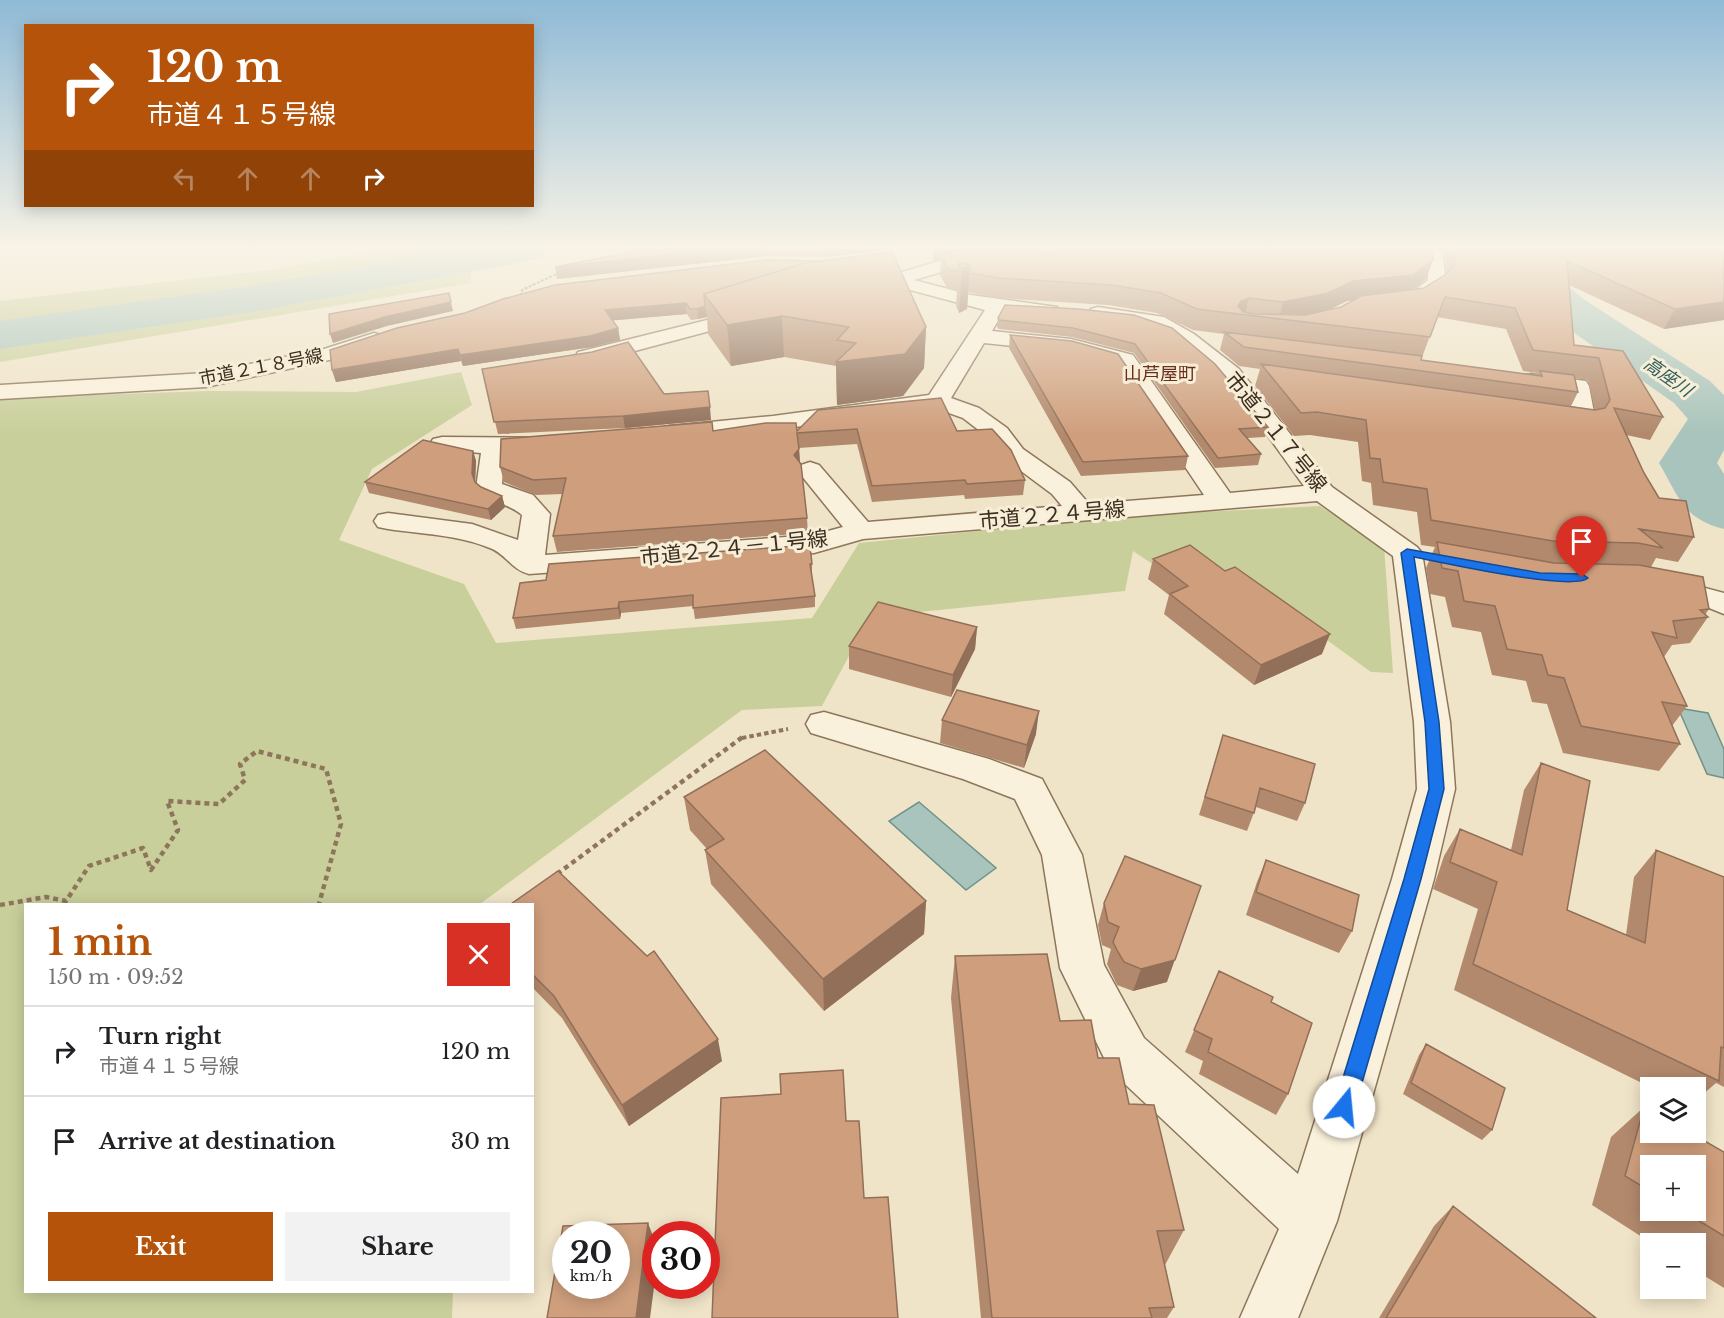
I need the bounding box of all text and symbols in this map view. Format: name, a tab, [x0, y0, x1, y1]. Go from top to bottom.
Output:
text: 120 m	[147, 41, 282, 93]
icon: right	[48, 48, 126, 126]
text: 市道４１５号線	[147, 98, 336, 131]
icon: left	[168, 162, 201, 195]
icon: ahead	[231, 162, 264, 195]
icon: ahead	[294, 162, 327, 195]
icon: right	[357, 162, 390, 195]
street label: 市道２１８号線	[197, 344, 325, 390]
water label: 高座川	[1640, 353, 1698, 403]
district label: 山芦屋町	[1124, 363, 1196, 385]
street label: 市道２１７号線	[1220, 367, 1332, 497]
street label: 市道２２４号線	[978, 496, 1126, 534]
pin	[1556, 516, 1607, 578]
street label: 市道２２４－１号線	[639, 525, 829, 571]
icon: arrive	[1565, 525, 1598, 558]
text: 1 min	[48, 920, 152, 965]
button: close	[447, 923, 510, 986]
text: 150 m · 09:52	[48, 965, 183, 989]
text: Turn right	[99, 1023, 221, 1050]
icon: right	[48, 1035, 81, 1068]
text: 120 m	[441, 1038, 510, 1065]
text: 市道４１５号線	[99, 1054, 239, 1078]
position arrow	[1312, 1075, 1376, 1139]
map controls	[1640, 1077, 1706, 1299]
button: layers	[1640, 1077, 1706, 1143]
icon: arrive	[48, 1125, 81, 1158]
text: Arrive at destination	[99, 1128, 336, 1155]
text: 30 m	[451, 1128, 510, 1155]
button: +	[1640, 1155, 1706, 1221]
button: Exit	[48, 1212, 273, 1281]
button: Share	[285, 1212, 510, 1281]
speed limit sign: 30	[642, 1221, 720, 1299]
button: −	[1640, 1233, 1706, 1299]
text: 20	[570, 1234, 612, 1271]
text: km/h	[570, 1266, 612, 1285]

